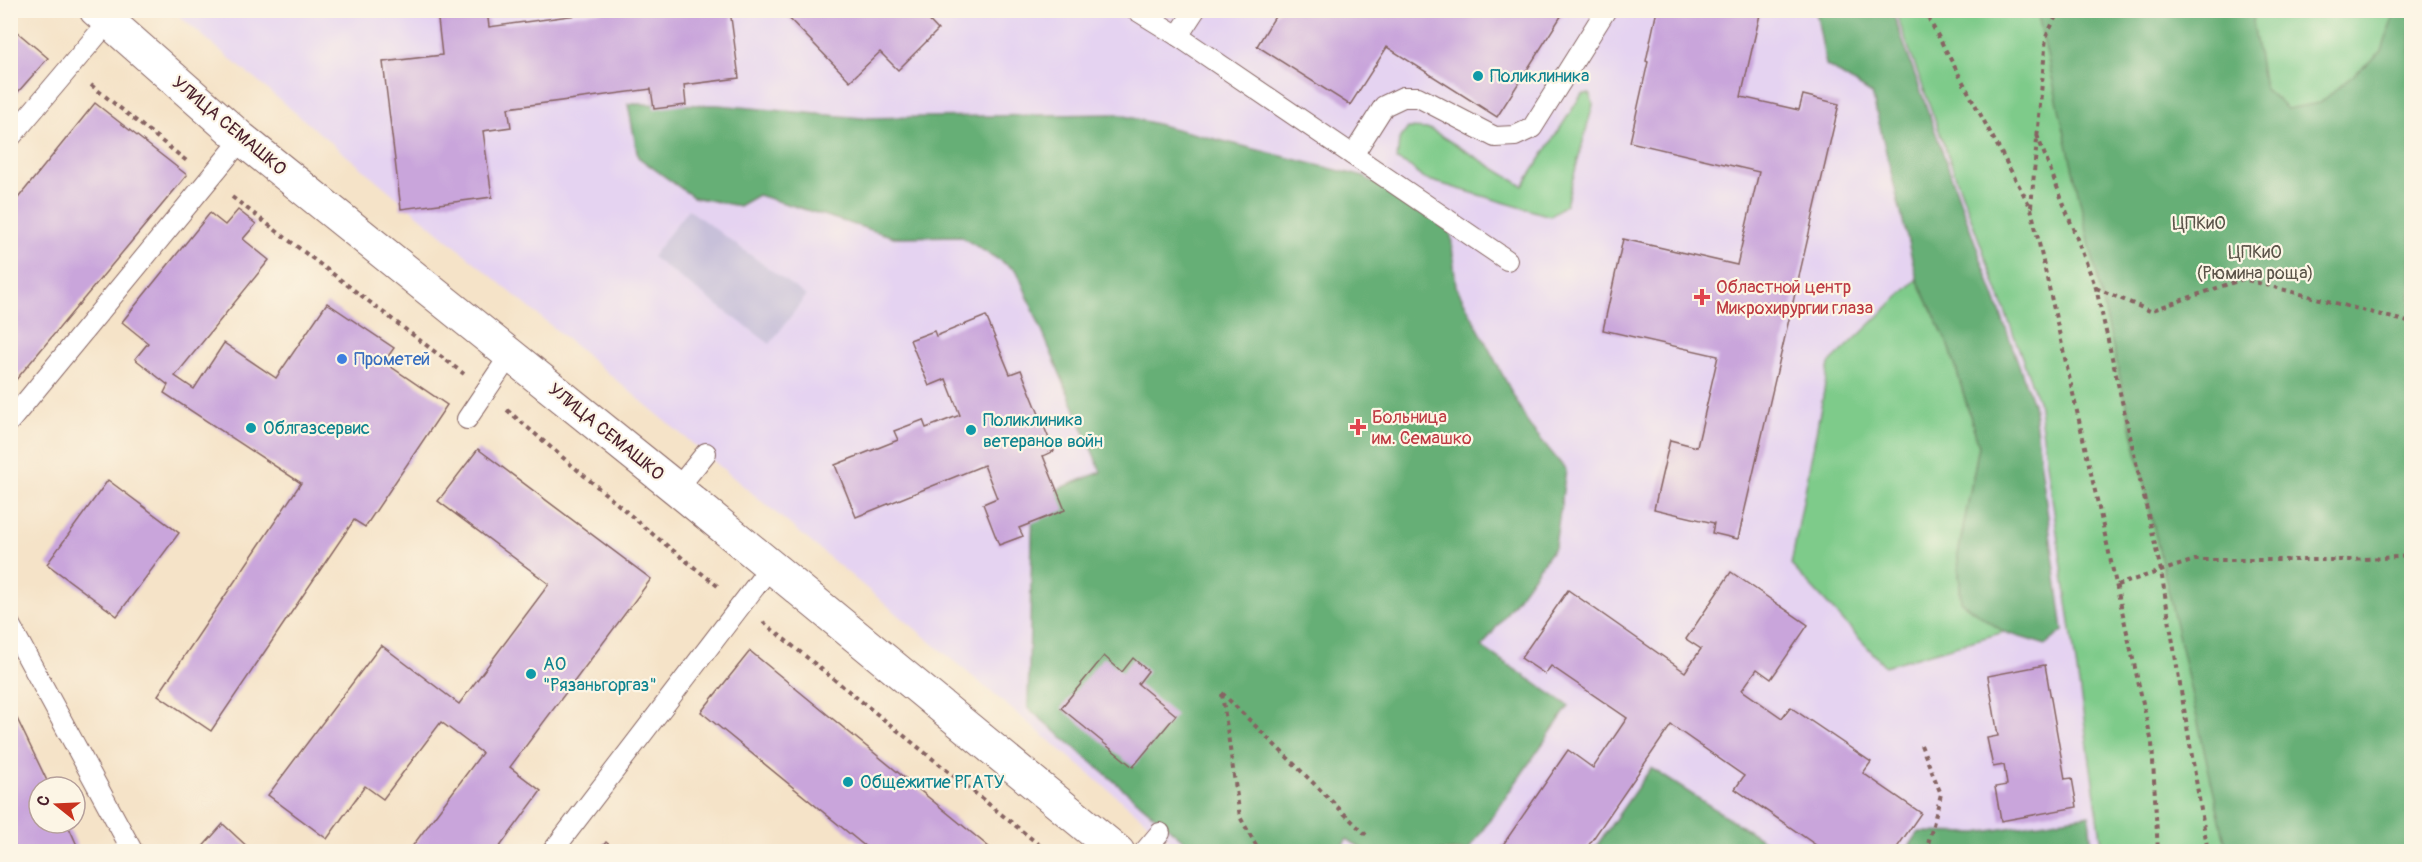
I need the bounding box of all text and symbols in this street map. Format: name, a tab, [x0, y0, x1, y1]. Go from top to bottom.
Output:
place label: Поликлиника	[1490, 65, 1589, 88]
marker: Поликлиника	[1471, 69, 1485, 83]
street label: УЛИЦА СЕМАШКО	[167, 71, 291, 181]
park label: ЦПКиО	[2172, 212, 2226, 235]
park label: ЦПКиО (Рюмина роща)	[2196, 241, 2314, 285]
place label: Областной центр Микрохирургии глаза	[1716, 276, 1873, 320]
marker: Областной центр Микрохирургии глаза	[1693, 288, 1711, 306]
place label: Прометей	[354, 348, 430, 371]
marker: Прометей	[335, 352, 349, 366]
street label: УЛИЦА СЕМАШКО	[543, 378, 669, 486]
place label: Больница им. Семашко	[1372, 406, 1472, 450]
place label: Поликлиника ветеранов войн	[983, 409, 1103, 453]
place label: Облгазсервис	[263, 417, 370, 440]
marker: Больница им. Семашко	[1349, 418, 1367, 436]
marker: Облгазсервис	[244, 421, 258, 435]
marker: Поликлиника ветеранов войн	[964, 423, 978, 437]
place label: АО "Рязаньгоргаз"	[543, 653, 657, 697]
marker: АО "Рязаньгоргаз"	[524, 667, 538, 681]
place label: Общежитие РГАТУ	[860, 771, 1005, 794]
north arrow	[27, 775, 87, 835]
marker: Общежитие РГАТУ	[841, 775, 855, 789]
text: С	[33, 793, 55, 808]

